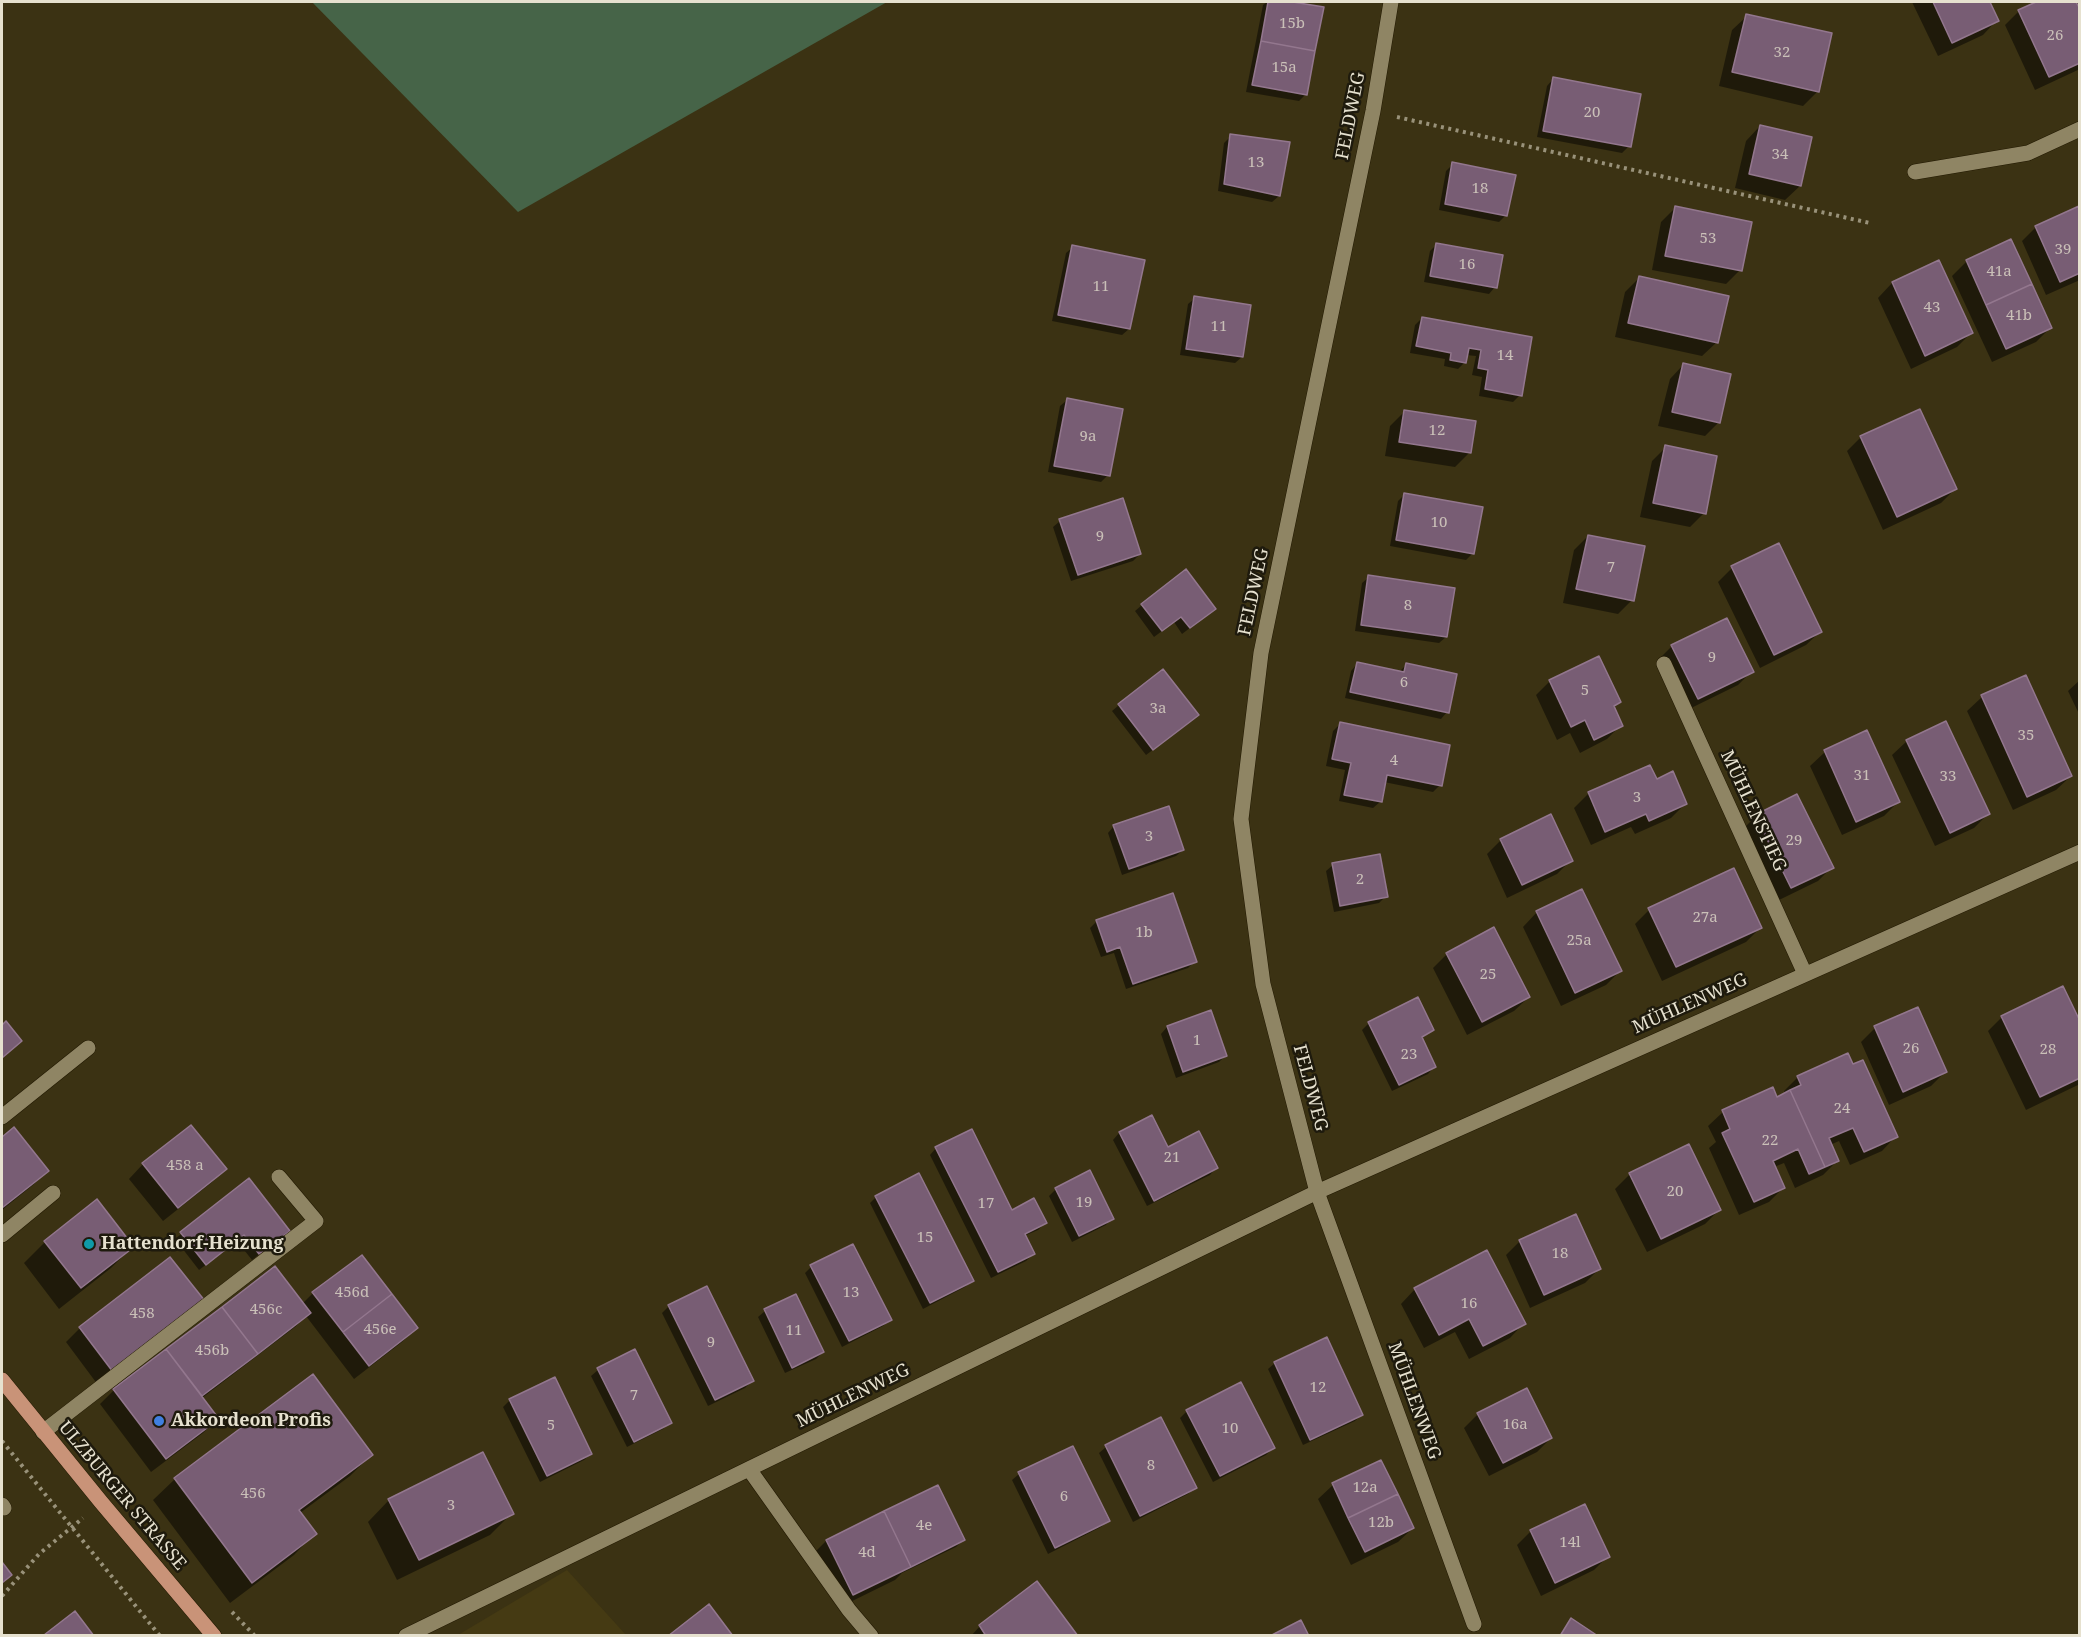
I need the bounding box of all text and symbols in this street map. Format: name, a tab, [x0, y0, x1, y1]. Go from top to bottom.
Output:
house number: 15b	[1279, 15, 1305, 33]
house number: 26	[2047, 27, 2063, 45]
house number: 32	[1774, 44, 1790, 62]
house number: 15a	[1271, 59, 1297, 77]
street label: FELDWEG	[1332, 70, 1370, 162]
house number: 20	[1584, 104, 1600, 122]
house number: 34	[1772, 146, 1788, 164]
house number: 13	[1248, 154, 1264, 172]
house number: 18	[1472, 180, 1488, 198]
house number: 53	[1700, 230, 1716, 248]
house number: 39	[2055, 241, 2071, 259]
house number: 16	[1459, 256, 1475, 274]
house number: 41a	[1986, 263, 2012, 281]
house number: 11	[1093, 278, 1109, 296]
house number: 43	[1924, 299, 1940, 317]
house number: 41b	[2006, 307, 2032, 325]
house number: 11	[1211, 318, 1227, 336]
house number: 14	[1497, 347, 1513, 365]
house number: 12	[1429, 422, 1445, 440]
house number: 9a	[1080, 428, 1096, 446]
house number: 10	[1431, 514, 1447, 532]
house number: 9	[1096, 528, 1104, 546]
street label: FELDWEG	[1234, 546, 1274, 638]
house number: 7	[1607, 559, 1615, 577]
house number: 8	[1404, 597, 1412, 615]
house number: 9	[1708, 649, 1716, 667]
house number: 6	[1400, 674, 1408, 692]
house number: 5	[1581, 682, 1589, 700]
house number: 3a	[1150, 700, 1166, 718]
house number: 35	[2018, 727, 2034, 745]
street label: MÜHLENSTIEG	[1715, 747, 1791, 875]
house number: 4	[1390, 752, 1398, 770]
house number: 31	[1854, 767, 1870, 785]
house number: 33	[1940, 768, 1956, 786]
house number: 3	[1633, 789, 1641, 807]
house number: 3	[1145, 828, 1153, 846]
house number: 29	[1786, 832, 1802, 850]
house number: 2	[1356, 871, 1364, 889]
house number: 27a	[1692, 909, 1718, 927]
house number: 1b	[1135, 924, 1153, 942]
house number: 25a	[1566, 932, 1592, 950]
house number: 25	[1480, 966, 1496, 984]
street label: MÜHLENWEG	[1629, 969, 1751, 1039]
house number: 1	[1193, 1032, 1201, 1050]
house number: 26	[1903, 1040, 1919, 1058]
house number: 28	[2040, 1041, 2056, 1059]
street label: FELDWEG	[1288, 1042, 1332, 1134]
house number: 23	[1401, 1046, 1417, 1064]
house number: 24	[1834, 1100, 1850, 1118]
house number: 22	[1762, 1132, 1778, 1150]
house number: 21	[1164, 1149, 1180, 1167]
house number: 458 a	[166, 1157, 204, 1175]
house number: 20	[1667, 1183, 1683, 1201]
house number: 19	[1076, 1194, 1092, 1212]
house number: 17	[978, 1195, 994, 1213]
house number: 15	[917, 1229, 933, 1247]
place label: Hattendorf-Heizung	[101, 1233, 283, 1255]
marker: Hattendorf-Heizung	[82, 1237, 96, 1251]
house number: 18	[1552, 1245, 1568, 1263]
house number: 456d	[335, 1284, 369, 1302]
house number: 13	[843, 1284, 859, 1302]
house number: 16	[1461, 1295, 1477, 1313]
house number: 456c	[250, 1301, 282, 1319]
house number: 458	[129, 1305, 155, 1323]
house number: 456e	[363, 1321, 397, 1339]
house number: 11	[786, 1322, 802, 1340]
house number: 9	[707, 1334, 715, 1352]
street label: MÜHLENWEG	[1383, 1339, 1445, 1463]
house number: 456b	[195, 1342, 229, 1360]
street label: MÜHLENWEG	[793, 1359, 913, 1433]
house number: 12	[1310, 1379, 1326, 1397]
house number: 7	[630, 1387, 638, 1405]
place label: Akkordeon Profis	[171, 1410, 331, 1432]
marker: Akkordeon Profis	[152, 1414, 166, 1428]
house number: 16a	[1502, 1416, 1528, 1434]
street label: ULZBURGER STRASSE	[54, 1417, 190, 1575]
house number: 5	[547, 1417, 555, 1435]
house number: 10	[1222, 1420, 1238, 1438]
house number: 8	[1147, 1457, 1155, 1475]
house number: 12a	[1352, 1479, 1378, 1497]
house number: 456	[240, 1485, 266, 1503]
house number: 6	[1060, 1488, 1068, 1506]
house number: 3	[447, 1497, 455, 1515]
house number: 12b	[1368, 1514, 1394, 1532]
house number: 4e	[916, 1517, 932, 1535]
house number: 14l	[1559, 1534, 1581, 1552]
house number: 4d	[858, 1544, 876, 1562]

